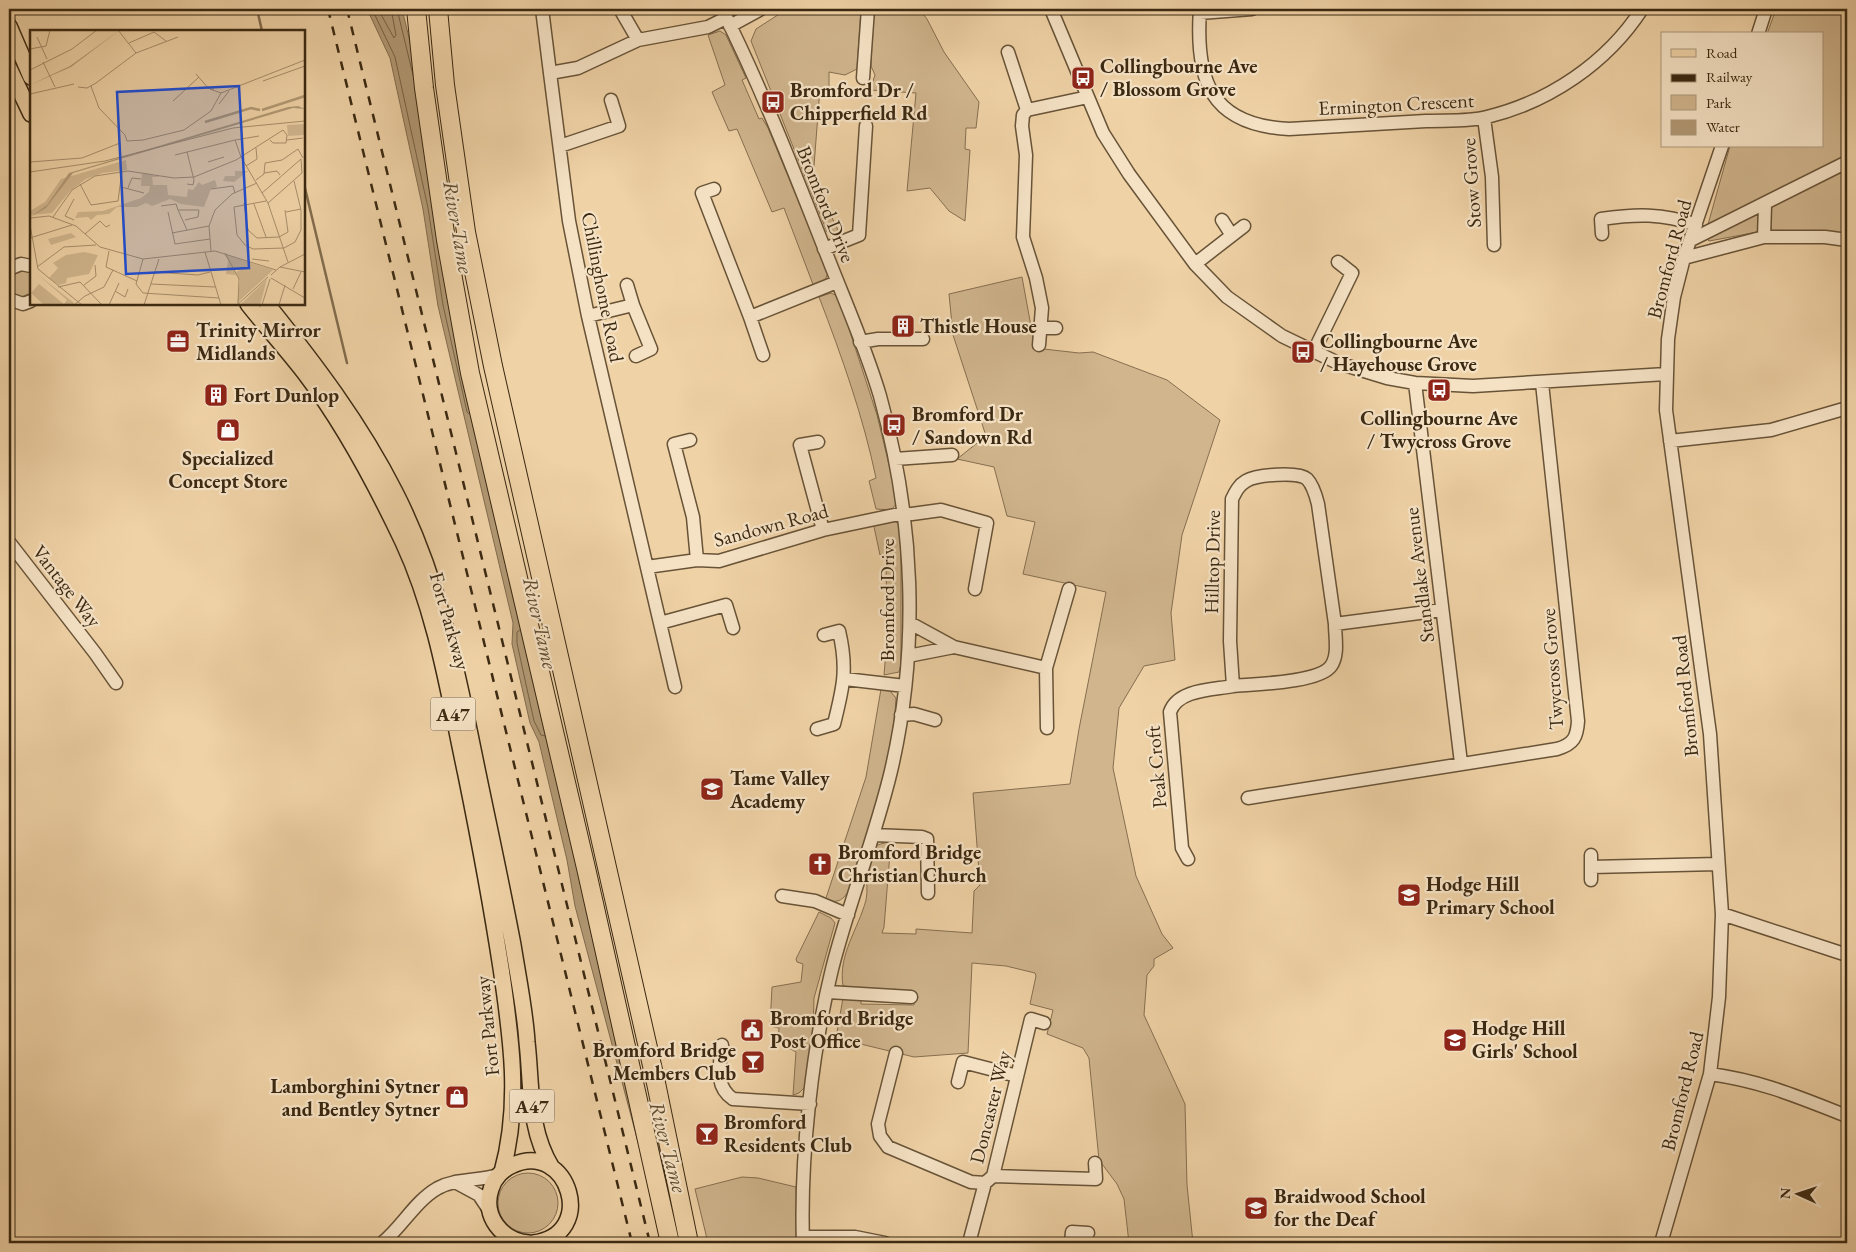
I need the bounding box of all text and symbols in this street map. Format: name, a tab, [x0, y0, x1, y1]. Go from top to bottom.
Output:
inset map	[30, 30, 305, 305]
legend	[1661, 32, 1824, 148]
text: Road	[1706, 43, 1738, 62]
place label: Collingbourne Ave / Blossom Grove	[1100, 53, 1258, 102]
bus stop icon: Collingbourne Ave / Blossom Grove	[1070, 65, 1096, 91]
text: Railway	[1706, 67, 1753, 86]
place label: Bromford Dr / Chipperfield Rd	[790, 77, 928, 126]
street label: Ermington Crescent	[1317, 87, 1475, 121]
bus stop icon: Bromford Dr / Chipperfield Rd	[760, 89, 786, 115]
text: Park	[1706, 93, 1733, 112]
text: Water	[1706, 117, 1740, 136]
street label: Stow Grove	[1455, 137, 1487, 229]
street label: Bromford Drive	[791, 142, 861, 266]
water label: River Tame	[437, 179, 480, 276]
street label: Bromford Road	[1641, 196, 1698, 321]
street label: Chillinghome Road	[576, 210, 630, 365]
building icon: Thistle House	[890, 313, 916, 339]
place label: Thistle House	[920, 313, 1037, 339]
place label: Trinity Mirror Midlands	[196, 317, 322, 366]
office icon: Trinity Mirror Midlands	[165, 328, 191, 354]
place label: Collingbourne Ave / Hayehouse Grove	[1320, 328, 1478, 377]
bus stop icon: Collingbourne Ave / Hayehouse Grove	[1290, 339, 1316, 365]
bus stop icon: Collingbourne Ave / Twycross Grove	[1426, 377, 1452, 403]
building icon: Fort Dunlop	[203, 382, 229, 408]
place label: Fort Dunlop	[234, 382, 339, 408]
place label: Bromford Dr / Sandown Rd	[912, 401, 1033, 450]
place label: Collingbourne Ave / Twycross Grove	[1360, 405, 1518, 454]
bus stop icon: Bromford Dr / Sandown Rd	[881, 412, 907, 438]
shop icon: Specialized Concept Store	[215, 417, 241, 443]
place label: Specialized Concept Store	[169, 445, 287, 494]
street label: Sandown Road	[711, 497, 832, 553]
street label: Standlake Avenue	[1398, 506, 1440, 644]
street label: Hilltop Drive	[1198, 510, 1226, 614]
street label: Bromford Drive	[874, 538, 900, 662]
street label: Vantage Way	[27, 540, 107, 633]
street label: Fort Parkway	[424, 569, 476, 673]
water label: River Tame	[517, 574, 564, 672]
street label: Twycross Grove	[1535, 607, 1569, 731]
street label: Bromford Road	[1666, 633, 1704, 758]
road number: A47	[430, 698, 476, 731]
street label: Peak Croft	[1139, 724, 1173, 809]
place label: Tame Valley Academy	[729, 765, 830, 814]
school or university icon: Tame Valley Academy	[699, 776, 725, 802]
place label: Bromford Bridge Christian Church	[838, 839, 987, 888]
church icon: Bromford Bridge Christian Church	[807, 851, 833, 877]
place label: Hodge Hill Primary School	[1426, 871, 1555, 920]
school or university icon: Hodge Hill Primary School	[1396, 882, 1422, 908]
street label: Fort Parkway	[469, 974, 505, 1077]
place label: Bromford Bridge Post Office	[770, 1005, 913, 1054]
place label: Hodge Hill Girls' School	[1472, 1015, 1578, 1064]
public building icon: Bromford Bridge Post Office	[739, 1017, 765, 1043]
school or university icon: Hodge Hill Girls' School	[1442, 1027, 1468, 1053]
street label: Bromford Road	[1655, 1028, 1710, 1153]
place label: Bromford Bridge Members Club	[593, 1037, 736, 1086]
street label: Doncaster Way	[963, 1048, 1017, 1166]
bar icon: Bromford Bridge Members Club	[740, 1049, 766, 1075]
place label: Lamborghini Sytner and Bentley Sytner	[270, 1073, 441, 1122]
shop icon: Lamborghini Sytner and Bentley Sytner	[444, 1084, 470, 1110]
road number: A47	[510, 1090, 554, 1122]
water label: River Tame	[643, 1098, 694, 1196]
place label: Bromford Residents Club	[724, 1109, 852, 1158]
bar icon: Bromford Residents Club	[694, 1121, 720, 1147]
north arrow	[1774, 1170, 1824, 1220]
place label: Braidwood School for the Deaf	[1274, 1183, 1426, 1232]
text: N	[1776, 1187, 1794, 1199]
school or university icon: Braidwood School for the Deaf	[1243, 1195, 1269, 1221]

